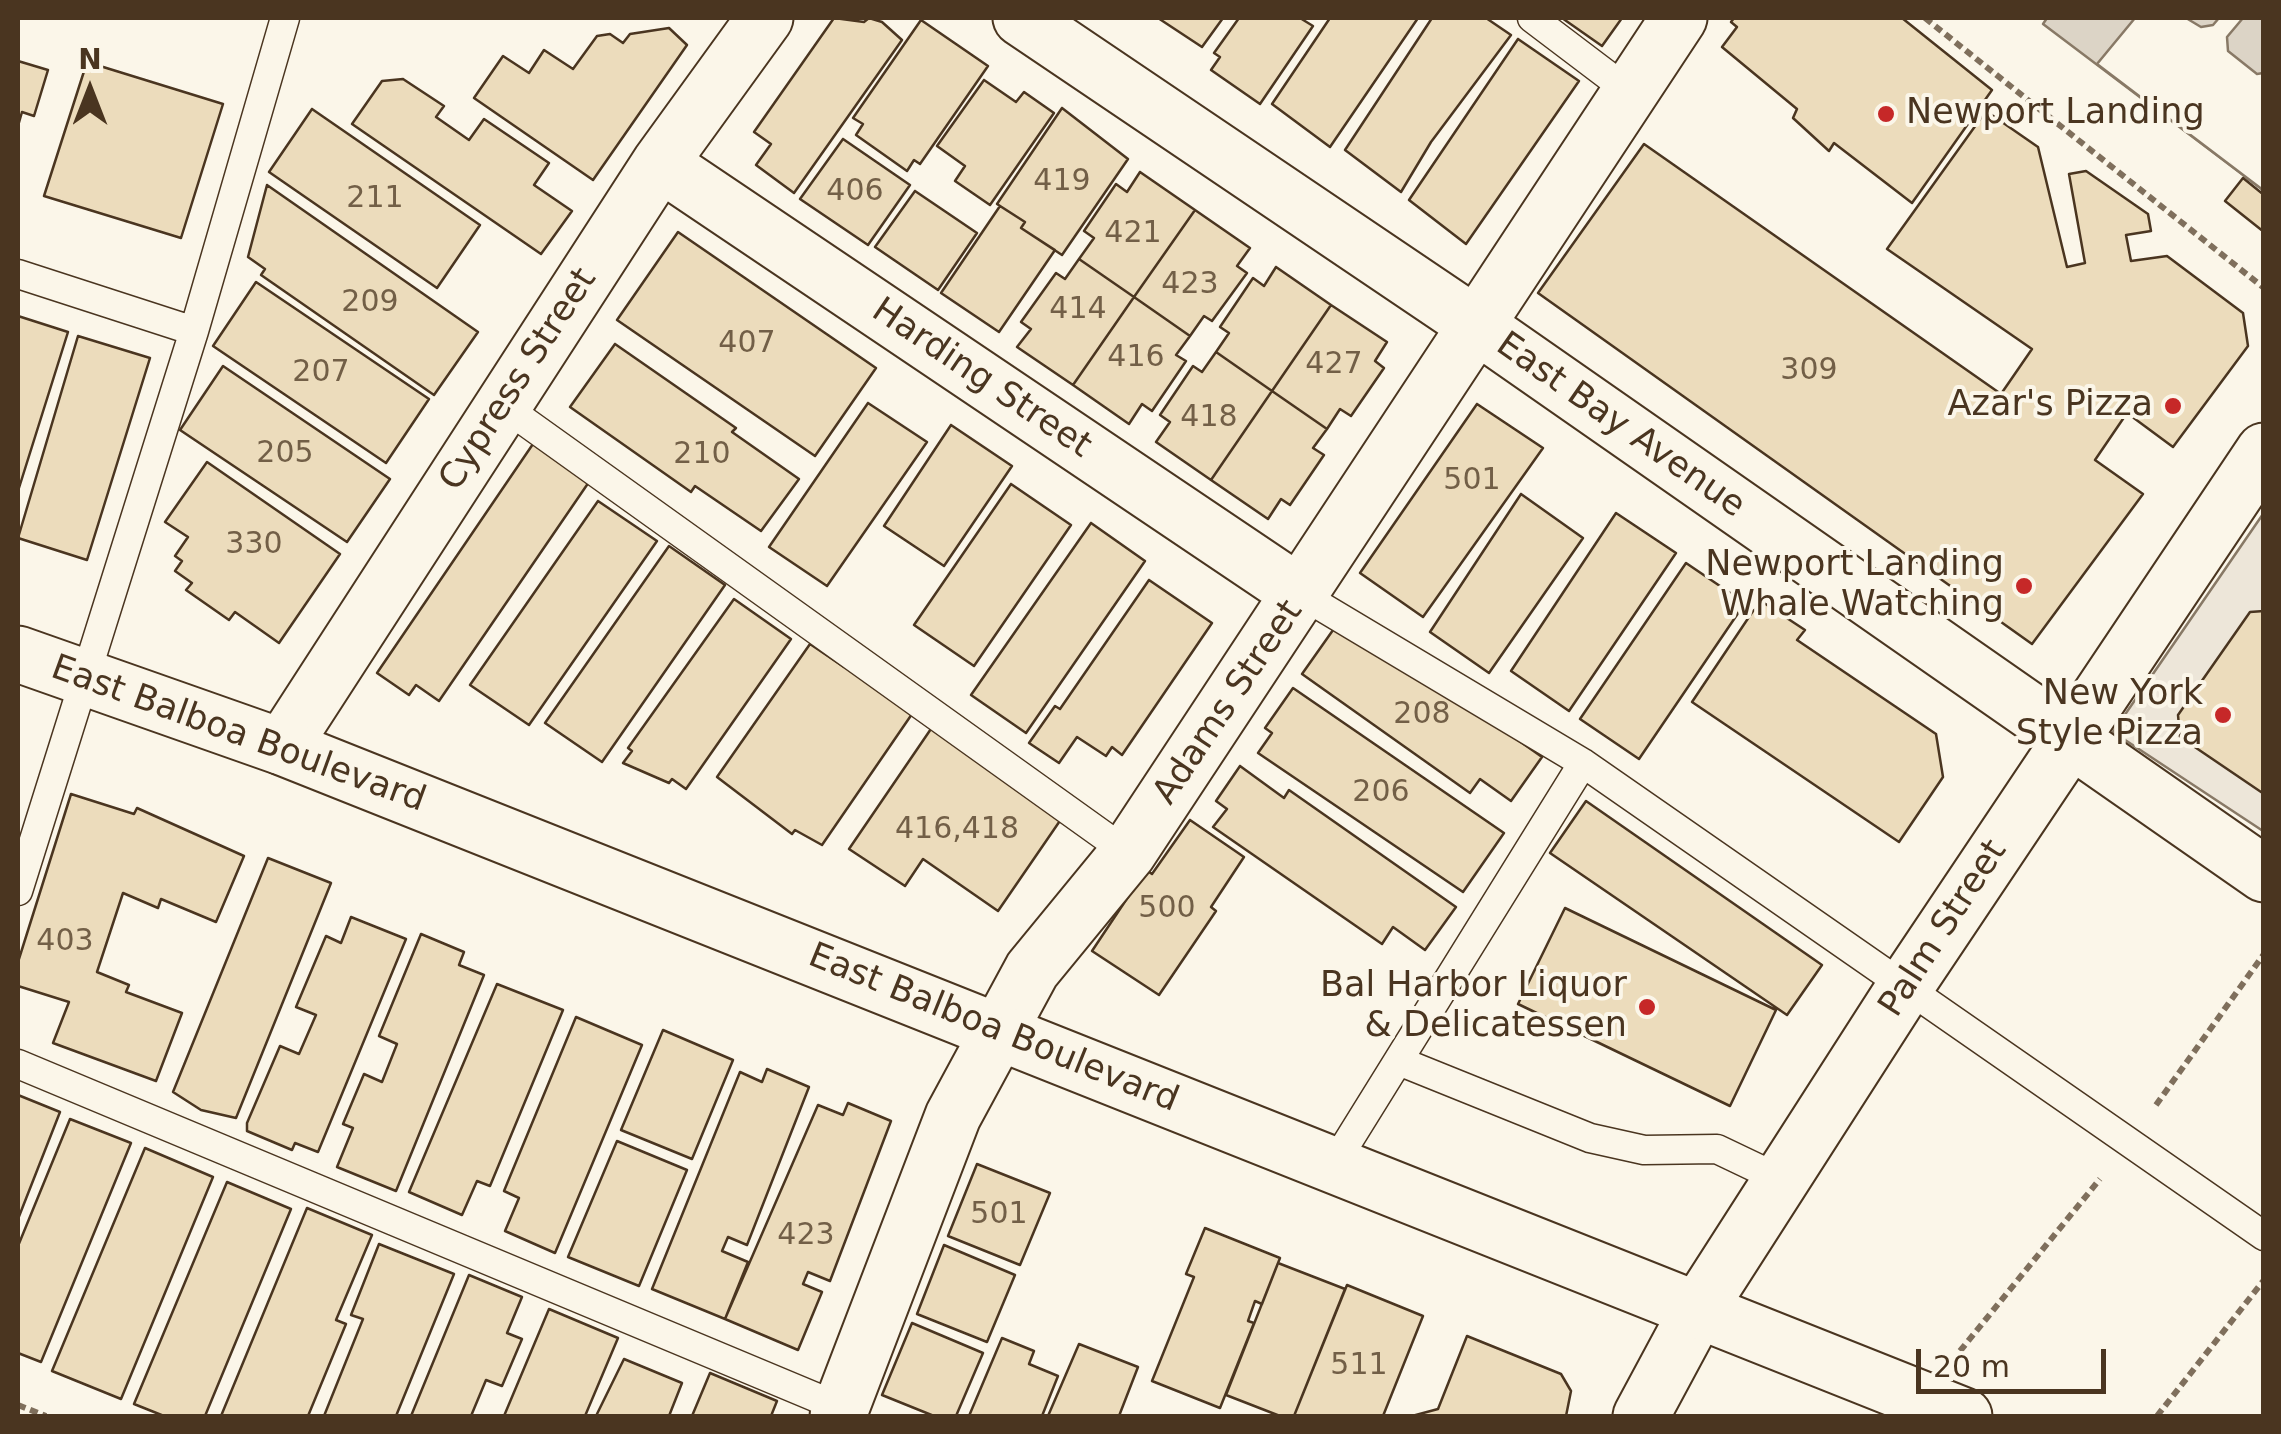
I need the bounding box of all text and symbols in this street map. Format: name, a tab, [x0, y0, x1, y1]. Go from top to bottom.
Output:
north arrow	[40, 40, 140, 140]
text: N	[78, 43, 102, 76]
place label: Newport Landing	[1906, 93, 2205, 135]
marker: Newport Landing	[1875, 103, 1897, 125]
house number: 419	[1033, 164, 1091, 200]
house number: 406	[826, 174, 884, 210]
house number: 211	[346, 181, 404, 217]
house number: 421	[1104, 216, 1162, 252]
street label: Cypress Street	[432, 261, 606, 499]
house number: 423	[1161, 267, 1219, 303]
house number: 209	[341, 285, 399, 321]
street label: Harding Street	[863, 290, 1099, 468]
house number: 414	[1049, 292, 1107, 328]
street label: East Bay Avenue	[1488, 324, 1752, 528]
house number: 407	[718, 326, 776, 362]
house number: 416	[1107, 340, 1165, 376]
house number: 427	[1305, 347, 1363, 383]
house number: 309	[1780, 353, 1838, 389]
house number: 207	[292, 355, 350, 391]
place label: Azar's Pizza	[1948, 385, 2153, 427]
marker: Azar's Pizza	[2162, 395, 2184, 417]
house number: 418	[1180, 400, 1238, 436]
house number: 205	[256, 436, 314, 472]
house number: 210	[673, 437, 731, 473]
house number: 501	[1443, 463, 1501, 499]
house number: 330	[225, 527, 283, 563]
place label: Newport Landing Whale Watching	[1705, 545, 2004, 627]
marker: Newport Landing Whale Watching	[2013, 575, 2035, 597]
street label: Adams Street	[1145, 593, 1313, 813]
street label: East Balboa Boulevard	[45, 648, 431, 822]
place label: New York Style Pizza	[2016, 674, 2203, 756]
house number: 208	[1393, 697, 1451, 733]
marker: New York Style Pizza	[2212, 704, 2234, 726]
house number: 206	[1352, 775, 1410, 811]
house number: 416,418	[895, 812, 1019, 848]
street label: Palm Street	[1871, 833, 2017, 1025]
house number: 500	[1138, 891, 1196, 927]
house number: 403	[36, 924, 94, 960]
street label: East Balboa Boulevard	[802, 936, 1184, 1122]
place label: Bal Harbor Liquor & Delicatessen	[1320, 966, 1627, 1048]
marker: Bal Harbor Liquor & Delicatessen	[1636, 996, 1658, 1018]
house number: 501	[970, 1197, 1028, 1233]
house number: 423	[777, 1218, 835, 1254]
scale bar	[1921, 1329, 2111, 1391]
house number: 511	[1330, 1348, 1388, 1384]
text: 20 m	[1933, 1349, 2010, 1384]

